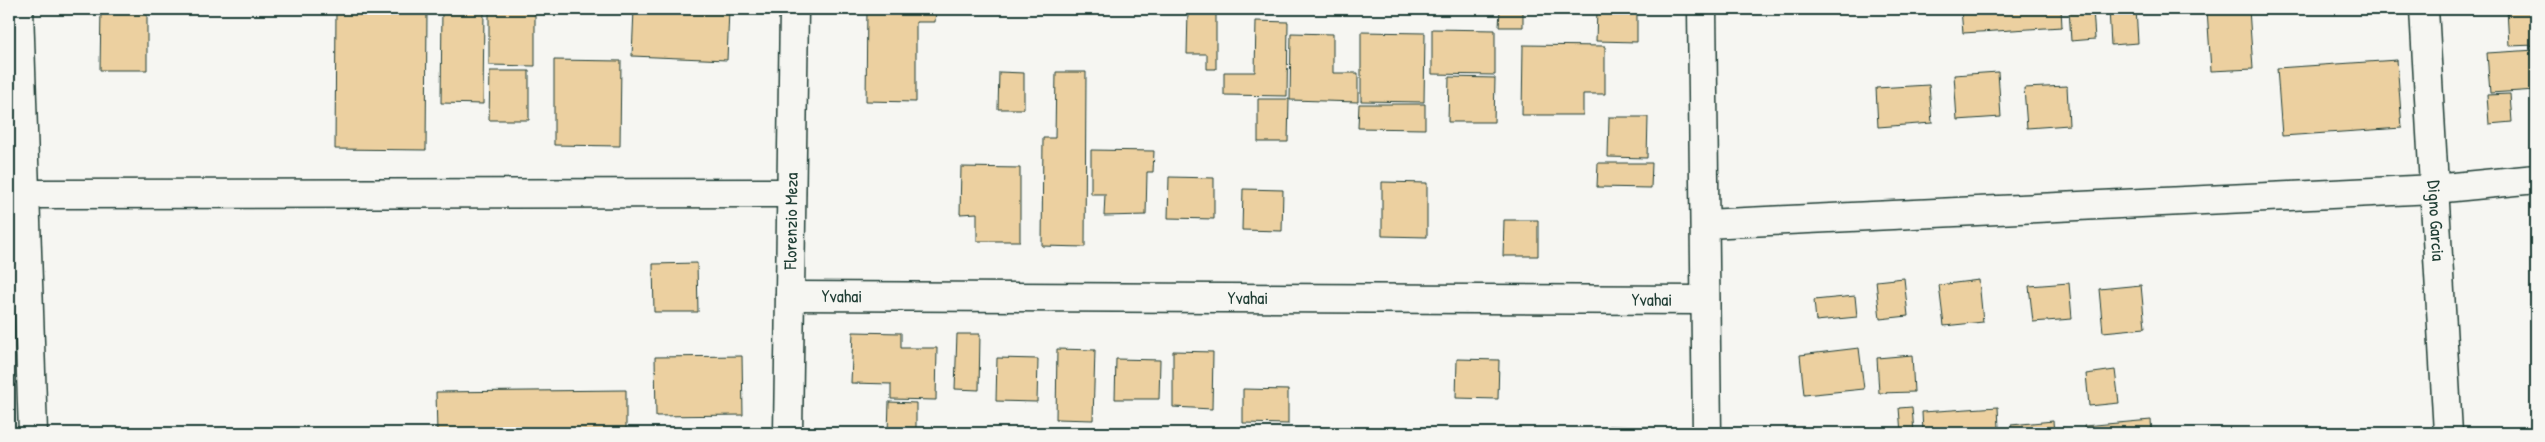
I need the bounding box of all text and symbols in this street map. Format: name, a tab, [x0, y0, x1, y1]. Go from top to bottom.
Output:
street label: Florenzio Meza	[777, 172, 804, 271]
street label: Digno Garcia	[2422, 180, 2451, 262]
street label: Yvahai	[821, 283, 863, 308]
street label: Yvahai	[1227, 285, 1269, 310]
street label: Yvahai	[1631, 287, 1673, 312]

